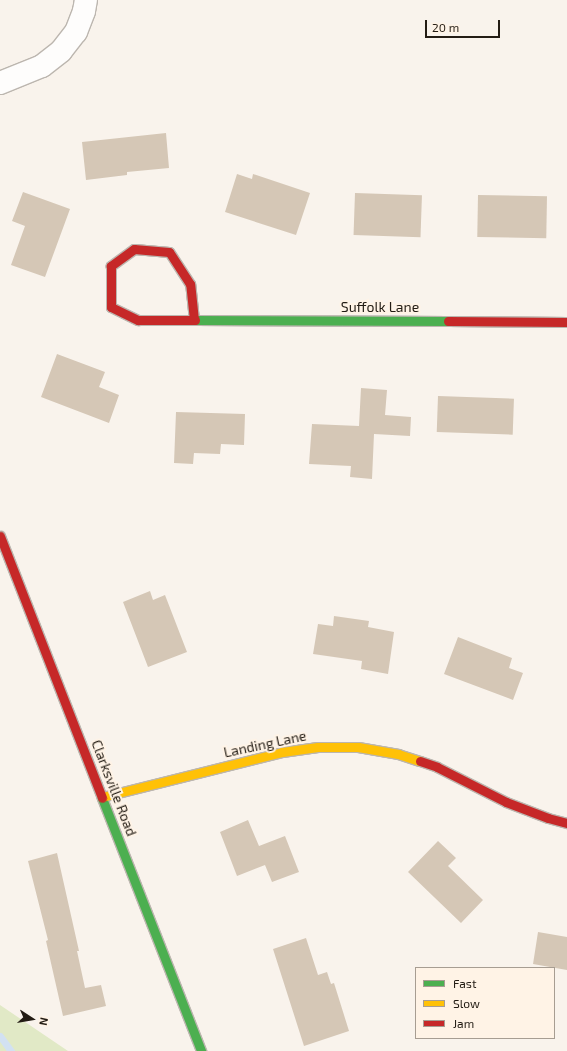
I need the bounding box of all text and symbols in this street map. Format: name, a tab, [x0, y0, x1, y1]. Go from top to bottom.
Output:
scale bar	[427, 12, 502, 38]
text: 20 m	[432, 20, 459, 34]
street label: Suffolk Lane	[341, 299, 419, 315]
street label: Landing Lane	[222, 727, 308, 761]
street label: Clarksville Road	[88, 738, 140, 838]
legend	[415, 967, 555, 1039]
text: Fast	[453, 976, 476, 990]
text: Slow	[453, 996, 480, 1010]
north arrow	[12, 999, 52, 1039]
text: N	[37, 1016, 51, 1027]
text: Jam	[453, 1016, 474, 1030]

